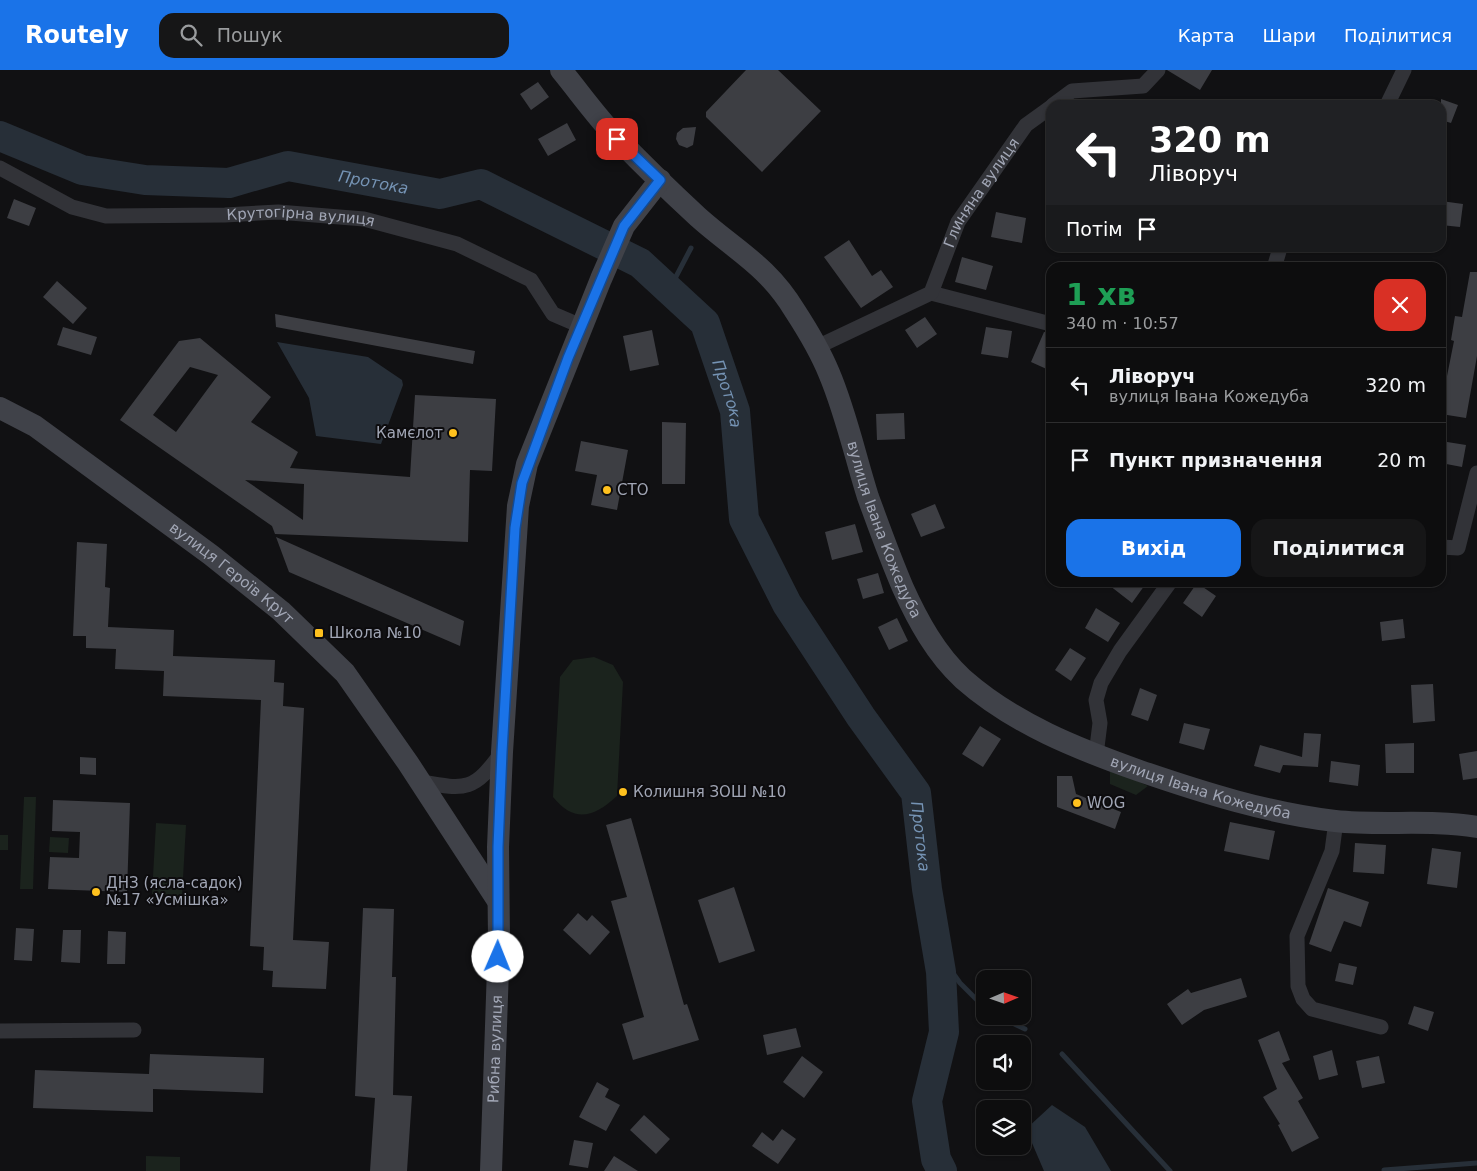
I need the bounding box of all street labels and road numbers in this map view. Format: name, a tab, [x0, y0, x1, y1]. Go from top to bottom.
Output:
street label: Глиняна вулиця	[940, 134, 1023, 250]
street label: Крутогірна вулиця	[226, 203, 377, 231]
street label: вулиця Івана Кожедуба	[843, 439, 925, 621]
street label: вулиця Героїв Крут	[166, 518, 298, 628]
street label: вулиця Івана Кожедуба	[1108, 752, 1293, 823]
street label: Рибна вулиця	[484, 995, 506, 1103]

